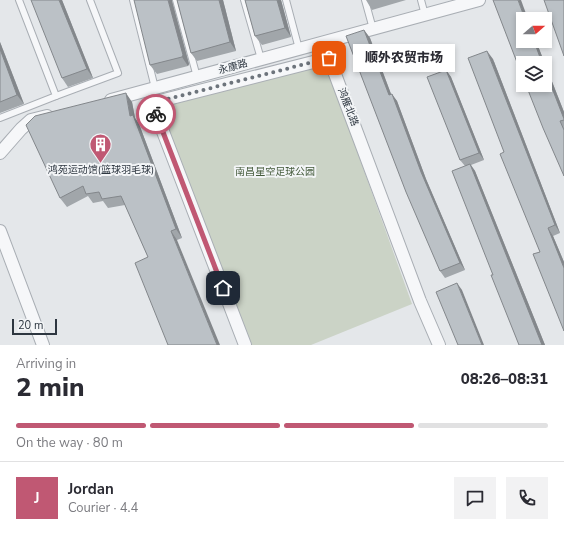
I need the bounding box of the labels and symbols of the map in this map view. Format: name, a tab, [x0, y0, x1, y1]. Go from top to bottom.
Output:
north arrow	[516, 12, 552, 48]
pin	[312, 41, 346, 75]
callout: 顺外农贸市场	[353, 44, 455, 72]
street label: 永康路	[217, 56, 249, 78]
street label: 鸿雁北路	[334, 86, 362, 128]
courier	[136, 94, 176, 134]
building icon: 鸿苑运动馆(篮球羽毛球)	[88, 131, 114, 164]
place label: 鸿苑运动馆(篮球羽毛球)	[48, 163, 154, 177]
park label: 南昌星空足球公园	[235, 165, 315, 179]
pin	[206, 271, 240, 305]
scale bar	[12, 317, 57, 336]

